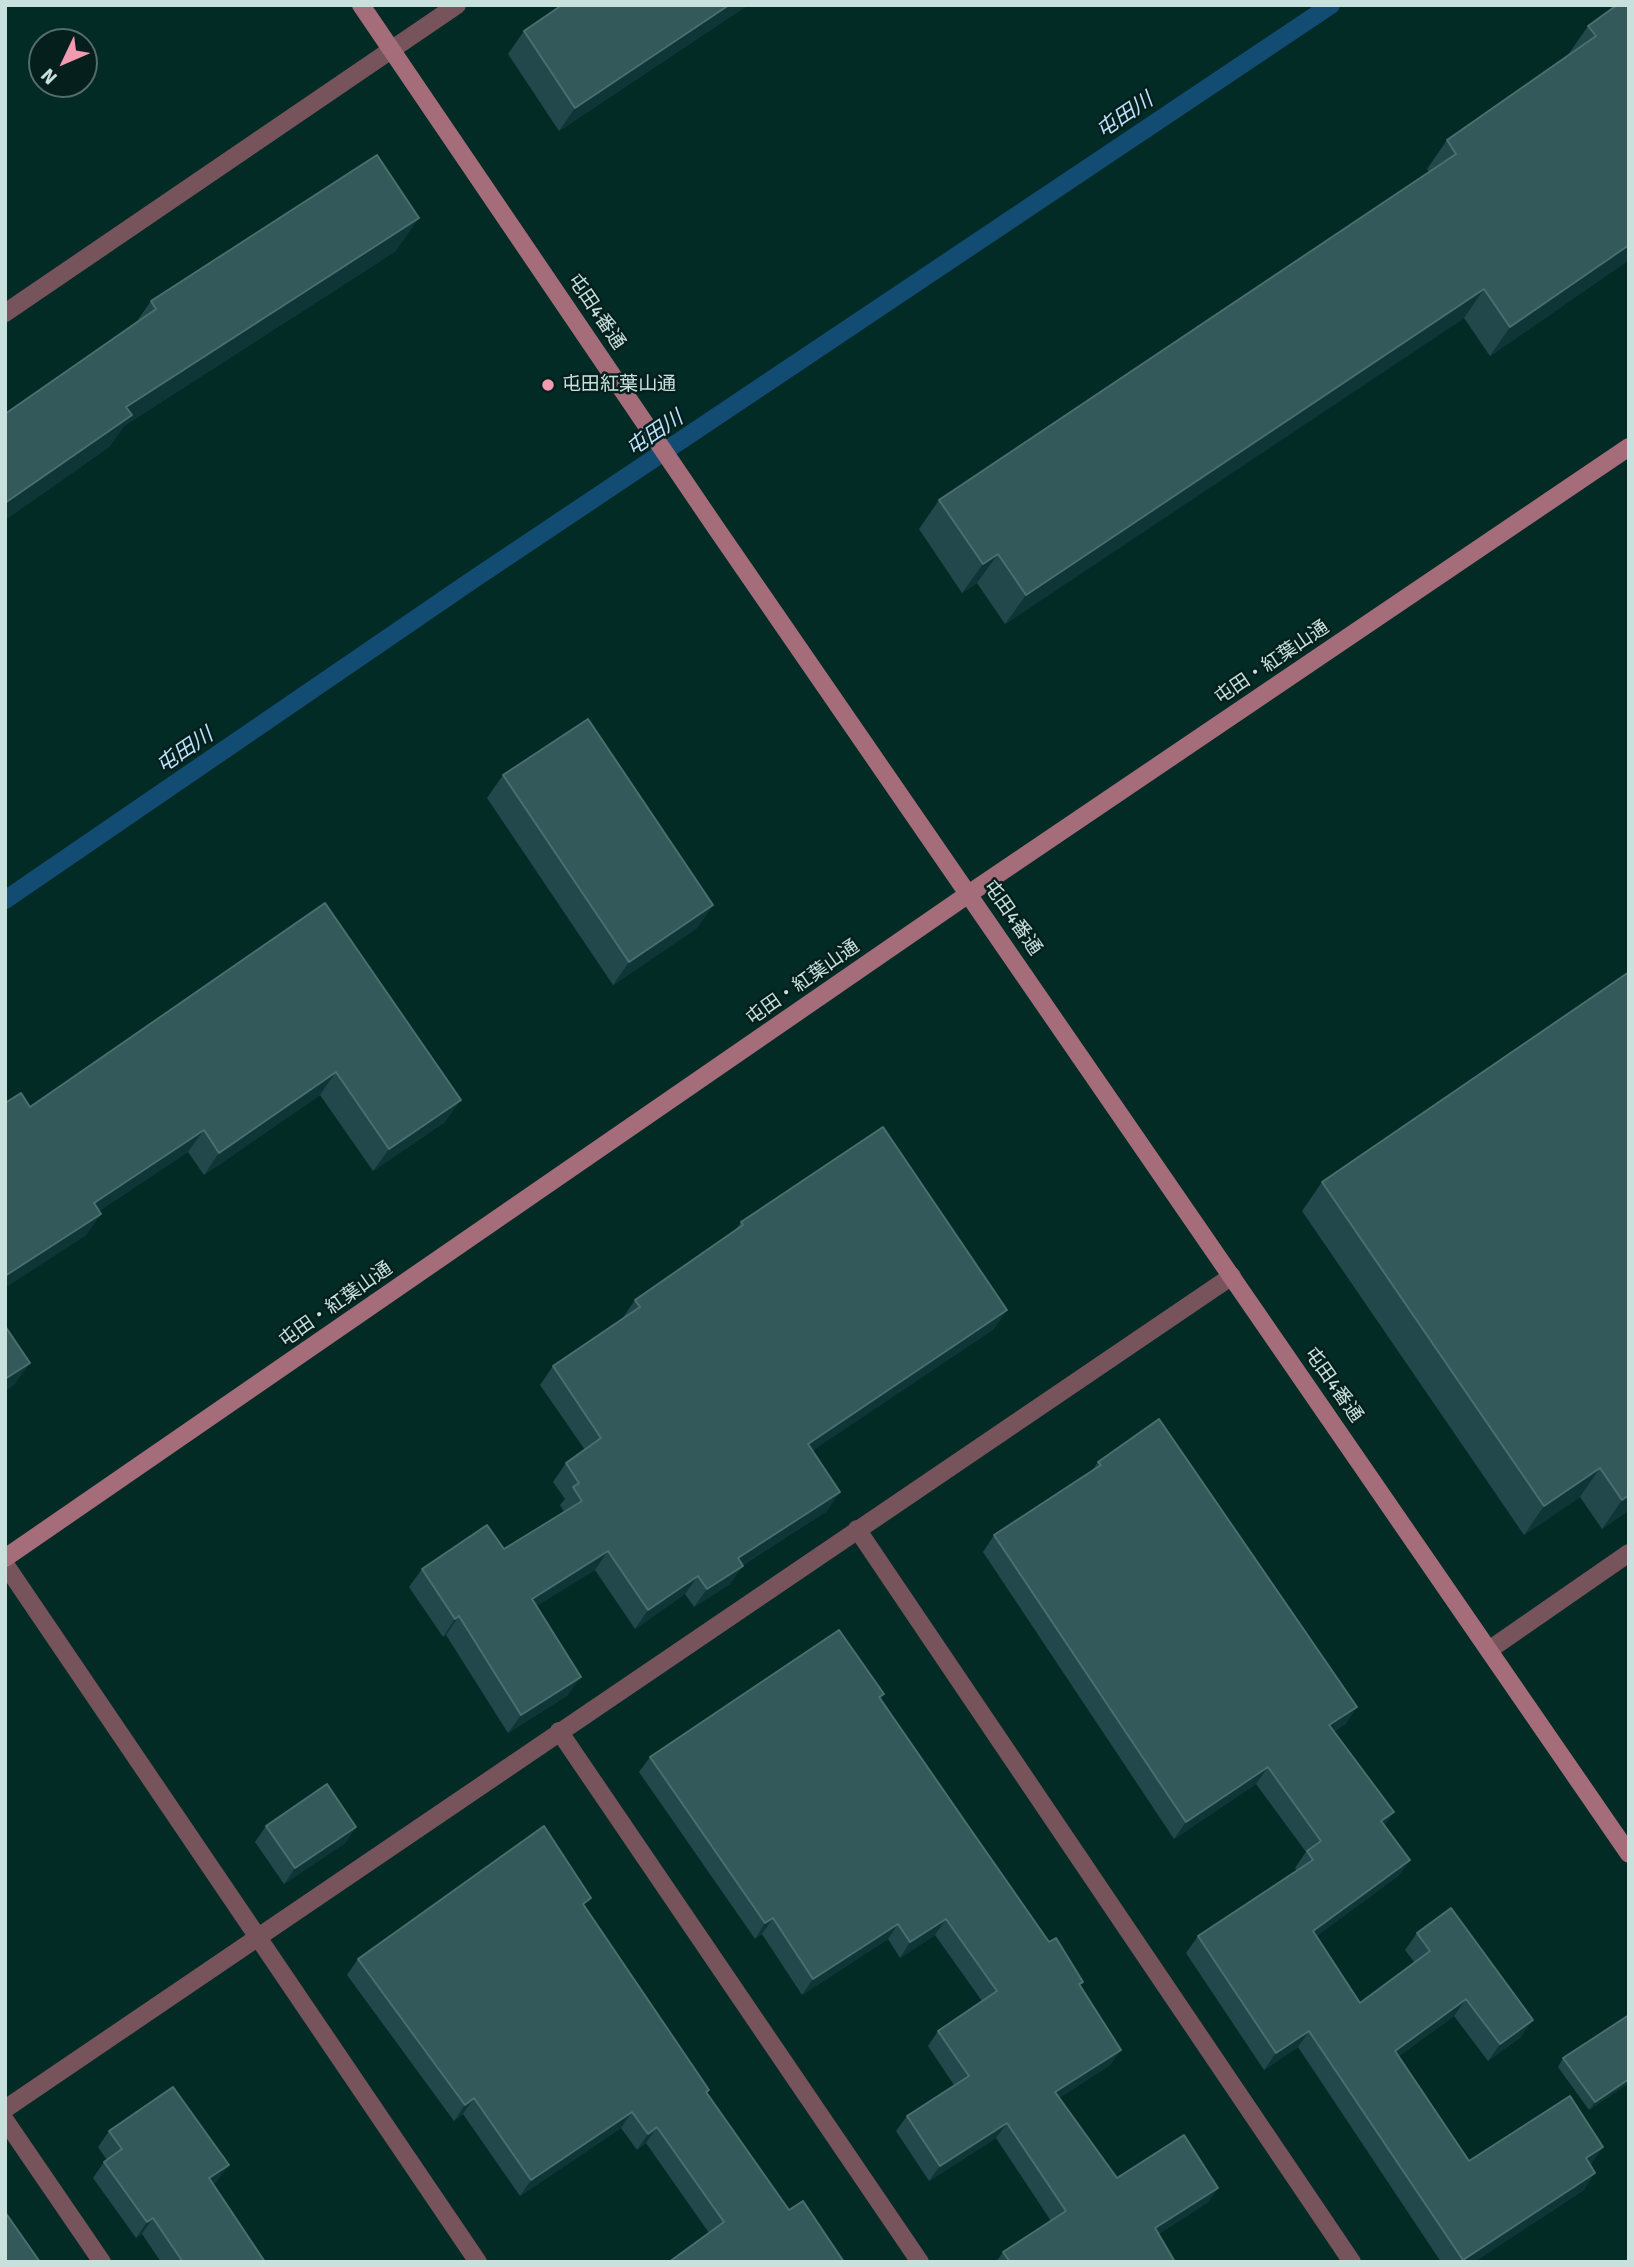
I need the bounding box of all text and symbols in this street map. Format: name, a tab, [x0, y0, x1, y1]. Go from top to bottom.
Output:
north arrow	[28, 28, 98, 98]
text: N	[36, 63, 63, 89]
water label: 屯田川	[1092, 88, 1158, 144]
street label: 屯田4番通	[562, 270, 630, 354]
place label: 屯田紅葉山通	[562, 374, 676, 396]
marker: 屯田紅葉山通	[540, 377, 556, 393]
water label: 屯田川	[622, 406, 688, 462]
street label: 屯田・紅葉山通	[1210, 616, 1334, 710]
water label: 屯田川	[152, 723, 218, 779]
street label: 屯田4番通	[978, 876, 1046, 960]
street label: 屯田・紅葉山通	[742, 936, 864, 1030]
street label: 屯田・紅葉山通	[275, 1258, 397, 1352]
street label: 屯田4番通	[1299, 1343, 1367, 1427]

